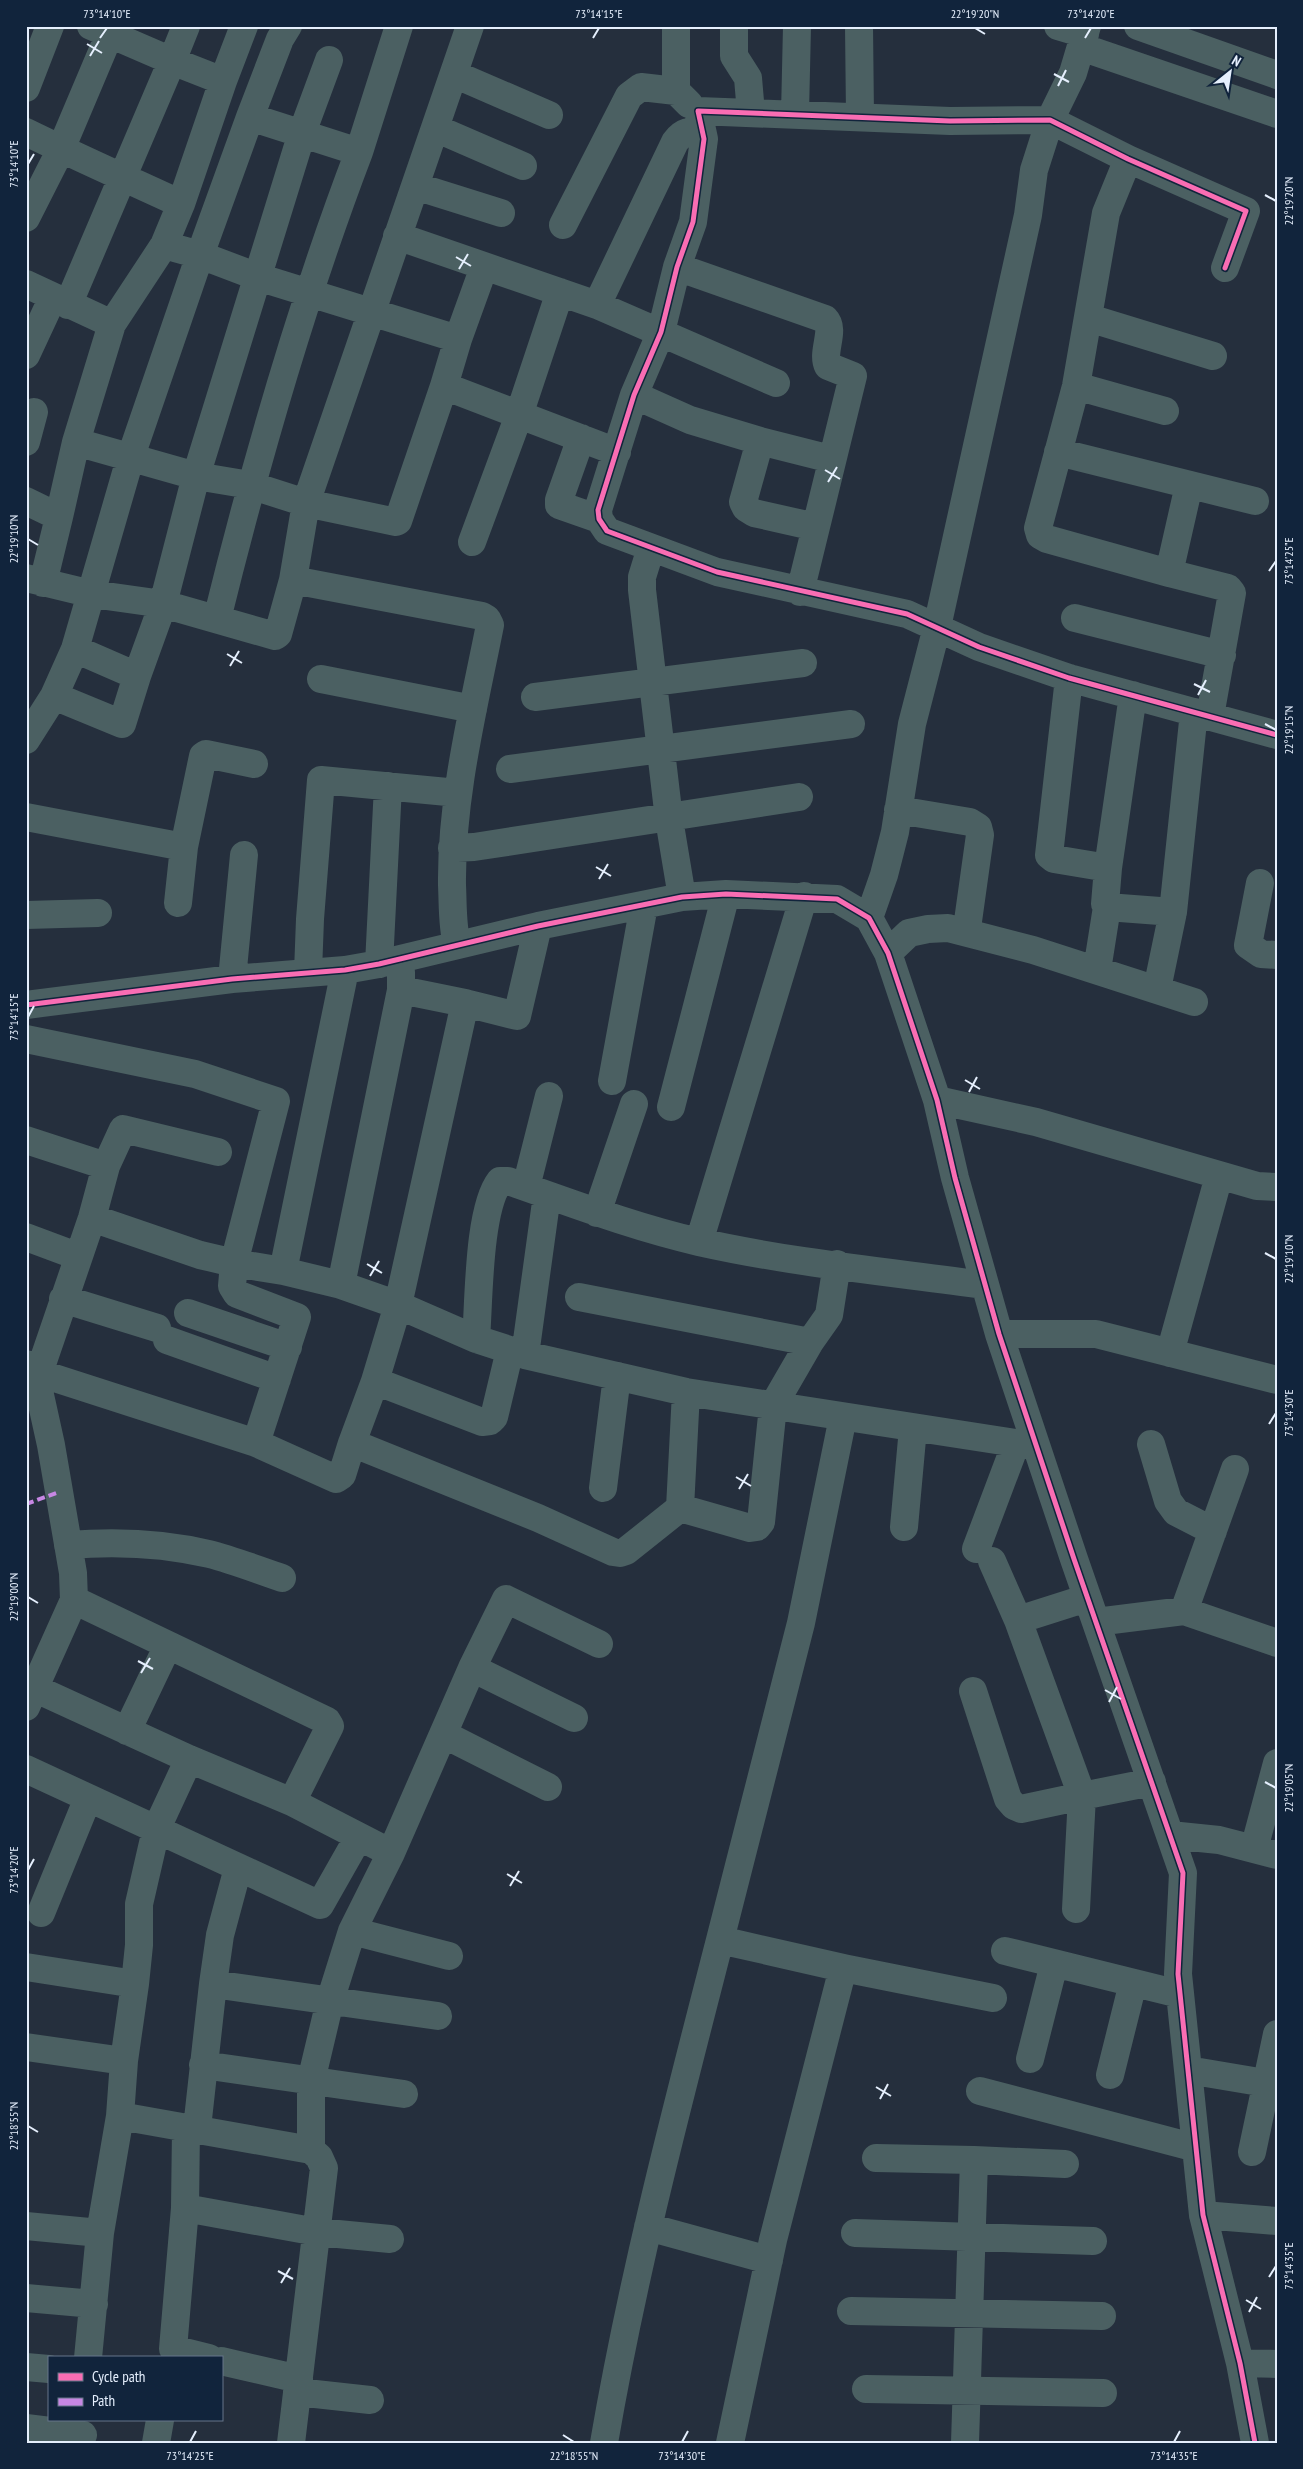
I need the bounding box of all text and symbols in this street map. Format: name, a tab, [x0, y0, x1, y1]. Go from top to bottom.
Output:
text: 73°14'10"E	[83, 6, 131, 21]
text: 73°14'15"E	[575, 6, 623, 21]
text: 22°19'20"N	[951, 6, 999, 21]
text: 73°14'20"E	[1067, 6, 1115, 21]
north arrow	[1206, 48, 1256, 98]
text: N	[1229, 51, 1244, 70]
text: 73°14'10"E	[6, 140, 21, 188]
text: 22°19'20"N	[1281, 177, 1296, 225]
text: 22°19'10"N	[6, 515, 21, 563]
text: 73°14'25"E	[1281, 537, 1296, 585]
text: 22°19'15"N	[1281, 706, 1296, 754]
text: 73°14'15"E	[6, 993, 21, 1041]
text: 22°19'10"N	[1281, 1235, 1296, 1283]
text: 73°14'30"E	[1281, 1389, 1296, 1437]
text: 22°19'00"N	[6, 1573, 21, 1621]
text: 22°19'05"N	[1281, 1764, 1296, 1812]
text: 73°14'20"E	[6, 1846, 21, 1894]
text: 22°18'55"N	[6, 2102, 21, 2150]
text: 73°14'35"E	[1281, 2242, 1296, 2290]
legend	[48, 2356, 222, 2422]
text: Cycle path	[92, 2367, 145, 2386]
text: Path	[92, 2391, 115, 2410]
text: 73°14'25"E	[166, 2448, 214, 2463]
text: 22°18'55"N	[550, 2448, 598, 2463]
text: 73°14'30"E	[658, 2448, 706, 2463]
text: 73°14'35"E	[1150, 2448, 1198, 2463]

